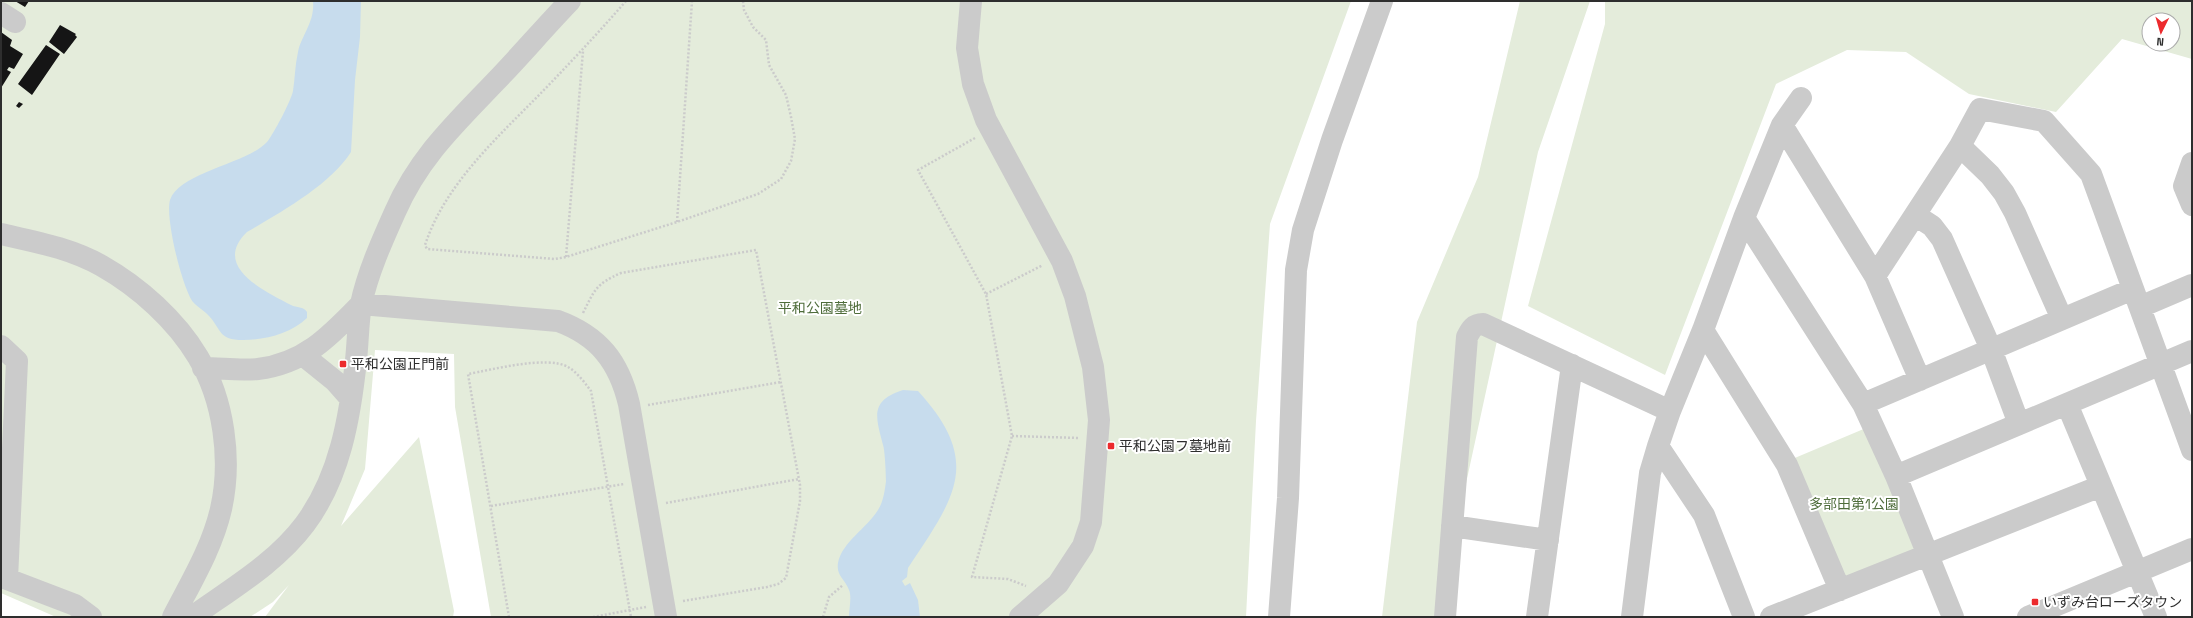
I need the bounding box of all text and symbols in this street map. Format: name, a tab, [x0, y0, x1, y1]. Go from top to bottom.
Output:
north arrow	[2141, 12, 2181, 52]
text: N	[2156, 35, 2164, 49]
park label: 平和公園墓地	[778, 299, 862, 317]
place label: 平和公園正門前	[351, 355, 449, 373]
marker: 平和公園正門前	[338, 359, 348, 369]
place label: 平和公園フ墓地前	[1119, 437, 1231, 455]
marker: 平和公園フ墓地前	[1106, 441, 1116, 451]
park label: 多部田第1公園	[1809, 495, 1899, 513]
place label: いずみ台ローズタウン	[2043, 593, 2182, 611]
marker: いずみ台ローズタウン	[2030, 597, 2040, 607]

